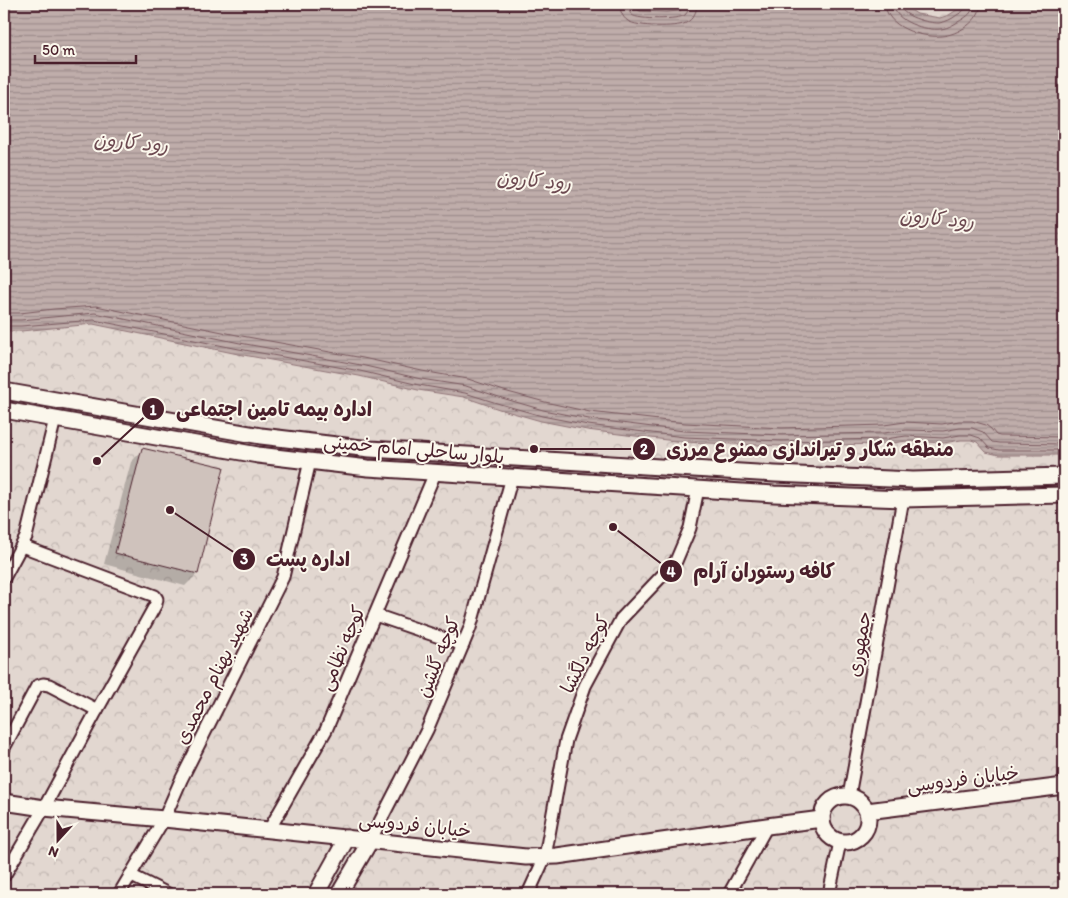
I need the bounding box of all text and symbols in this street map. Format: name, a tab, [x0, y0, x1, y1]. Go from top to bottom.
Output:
scale bar	[35, 32, 136, 64]
text: 50 m	[42, 41, 75, 59]
water label: رود کارون	[93, 127, 170, 157]
water label: رود کارون	[496, 165, 573, 195]
water label: رود کارون	[899, 203, 976, 233]
callout: اداره بیمه تامین اجتماعی	[141, 392, 382, 427]
text: اداره بیمه تامین اجتماعی	[176, 397, 372, 422]
text: 1	[150, 401, 157, 419]
street label: بلوار ساحلی امام خمینی	[322, 430, 505, 471]
callout: منطقه شکار و تیراندازی ممنوع مرزی	[631, 432, 964, 466]
text: منطقه شکار و تیراندازی ممنوع مرزی	[666, 437, 954, 463]
text: 2	[640, 440, 648, 458]
callout: اداره پست	[231, 542, 360, 577]
text: اداره پست	[266, 547, 350, 572]
text: 3	[240, 550, 248, 568]
callout: کافه رستوران آرام	[658, 554, 845, 589]
text: کافه رستوران آرام	[693, 559, 835, 586]
text: 4	[666, 563, 676, 581]
street label: کوچه نظامی	[314, 602, 371, 694]
street label: شهید بهنام محمدی	[170, 604, 261, 749]
street label: جمهوری	[842, 609, 877, 679]
street label: کوچه دلگشا	[555, 611, 615, 698]
street label: کوچه گلشن	[411, 613, 466, 701]
street label: خیابان فردوسی	[906, 761, 1021, 798]
street label: خیابان فردوسی	[358, 808, 472, 843]
north arrow	[32, 816, 82, 866]
text: N	[46, 842, 61, 861]

